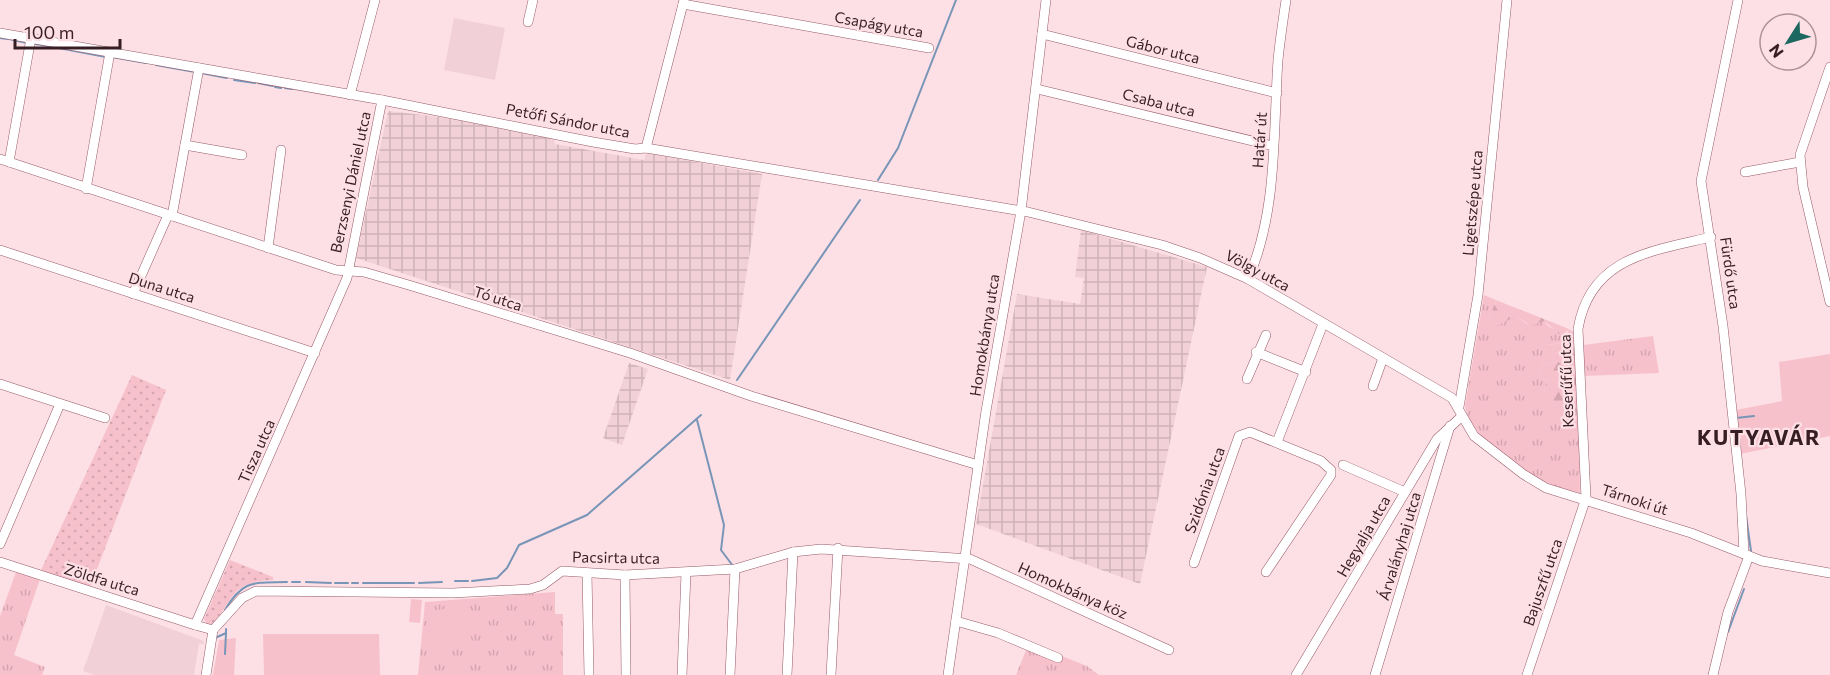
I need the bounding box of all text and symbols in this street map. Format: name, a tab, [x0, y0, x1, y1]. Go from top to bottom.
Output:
street label: Csapágy utca	[833, 7, 925, 41]
scale bar	[15, 12, 120, 50]
north arrow	[1758, 12, 1818, 72]
text: 100 m	[24, 21, 74, 43]
street label: Gábor utca	[1124, 31, 1202, 67]
text: N	[1764, 41, 1787, 62]
street label: Csaba utca	[1121, 84, 1197, 120]
street label: Petőfi Sándor utca	[505, 99, 631, 141]
street label: Berzsenyi Dániel utca	[326, 110, 374, 254]
street label: Határ út	[1248, 111, 1270, 169]
street label: Ligetszépe utca	[1458, 149, 1486, 257]
street label: Fürdő utca	[1717, 236, 1745, 310]
street label: Völgy utca	[1223, 246, 1293, 294]
street label: Duna utca	[127, 268, 197, 306]
street label: Homokbánya utca	[965, 273, 1003, 397]
street label: Tó utca	[471, 282, 525, 314]
street label: Keserűfű utca	[1555, 334, 1577, 428]
street label: Tisza utca	[234, 416, 278, 486]
district label: KUTYAVÁR	[1697, 424, 1821, 449]
street label: Szidónia utca	[1180, 444, 1228, 536]
street label: Tárnoki út	[1599, 480, 1671, 518]
street label: Árvalányhaj utca	[1373, 489, 1424, 602]
street label: Hegyalja utca	[1333, 492, 1393, 580]
street label: Bajuszfű utca	[1519, 536, 1565, 628]
street label: Pacsirta utca	[572, 547, 660, 567]
street label: Homokbánya köz	[1015, 558, 1131, 622]
street label: Zöldfa utca	[62, 559, 142, 599]

